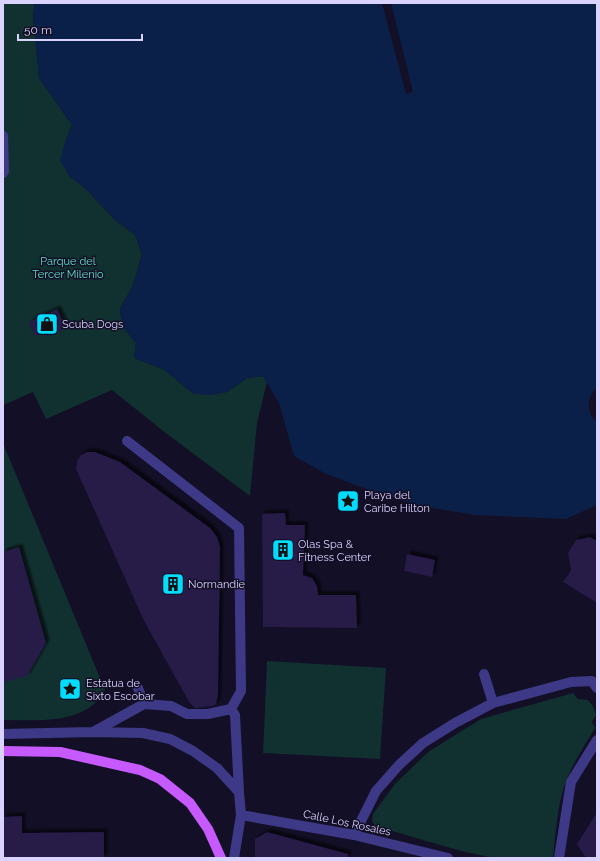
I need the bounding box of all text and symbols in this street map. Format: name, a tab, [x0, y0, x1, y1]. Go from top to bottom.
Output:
scale bar	[18, 16, 142, 42]
text: 50 m	[24, 23, 52, 37]
park label: Parque del Tercer Milenio	[32, 255, 104, 281]
shop icon: Scuba Dogs	[34, 311, 60, 337]
place label: Scuba Dogs	[62, 318, 123, 331]
place icon: Playa del Caribe Hilton	[335, 488, 361, 514]
place label: Playa del Caribe Hilton	[364, 489, 430, 515]
building icon: Olas Spa & Fitness Center	[270, 537, 296, 563]
place label: Olas Spa & Fitness Center	[298, 538, 371, 564]
building icon: Normandie	[160, 571, 186, 597]
place label: Normandie	[188, 578, 246, 591]
place icon: Estatua de Sixto Escobar	[57, 676, 83, 702]
place label: Estatua de Sixto Escobar	[86, 677, 155, 703]
street label: Calle Los Rosales	[302, 807, 392, 839]

